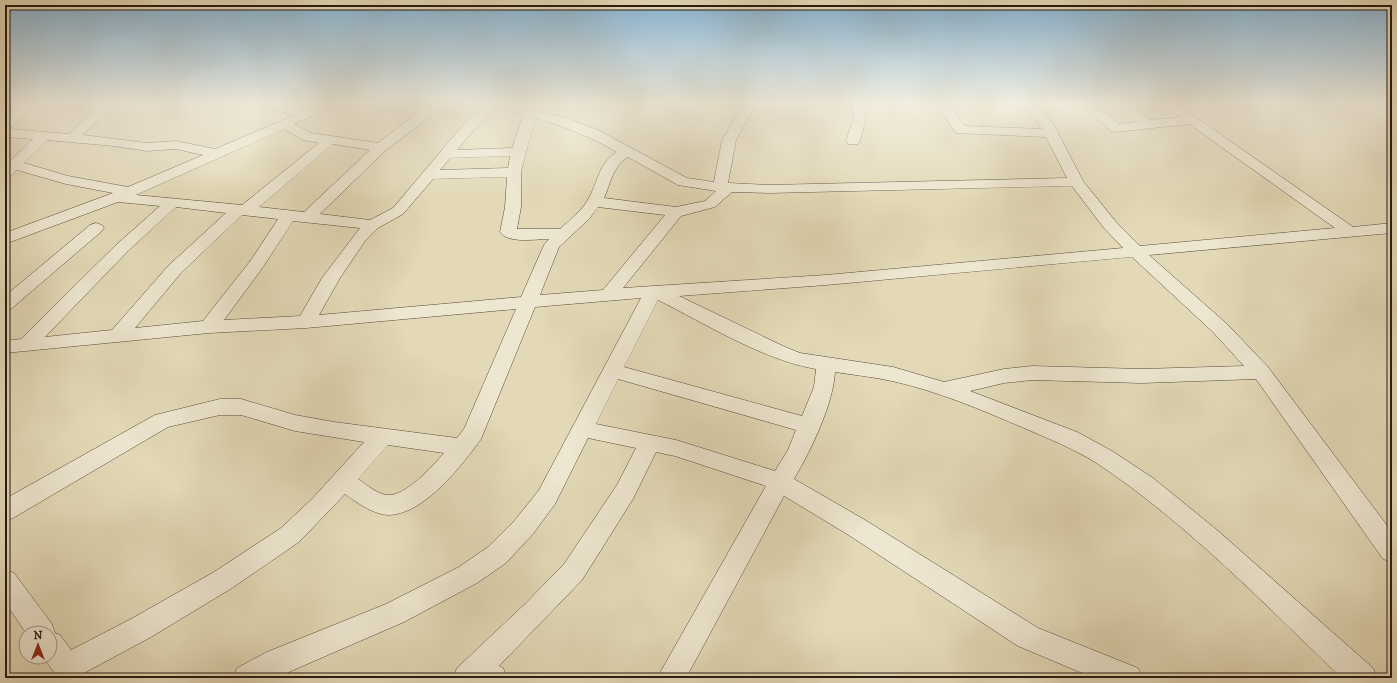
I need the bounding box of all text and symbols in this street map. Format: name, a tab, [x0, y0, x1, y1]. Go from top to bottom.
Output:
north arrow	[18, 625, 58, 665]
text: N	[33, 629, 43, 643]

